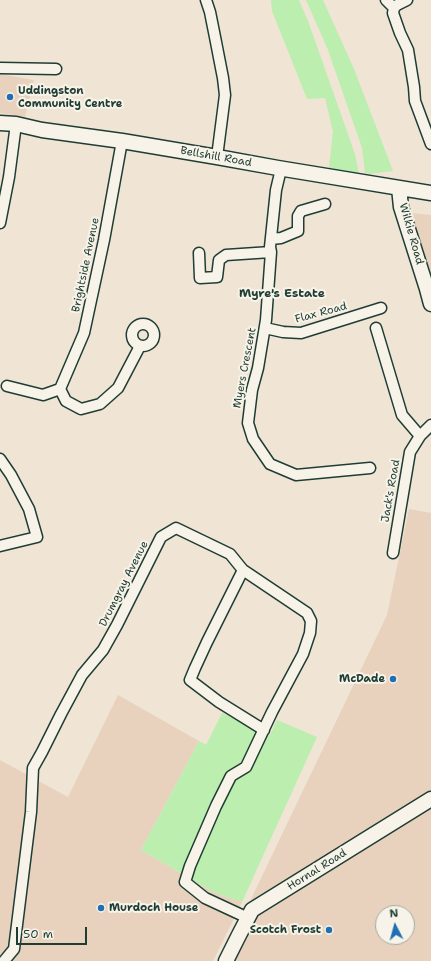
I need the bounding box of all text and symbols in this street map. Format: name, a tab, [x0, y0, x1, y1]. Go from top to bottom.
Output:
place label: Uddingston Community Centre	[18, 84, 122, 110]
marker: Uddingston Community Centre	[5, 92, 15, 102]
street label: Bellshill Road	[179, 144, 253, 170]
street label: Wilkie Road	[396, 202, 426, 266]
street label: Brightside Avenue	[70, 217, 102, 313]
district label: Myre's Estate	[239, 287, 325, 301]
street label: Flax Road	[294, 300, 348, 326]
street label: Myers Crescent	[231, 327, 259, 409]
street label: Jack's Road	[379, 459, 403, 523]
street label: Drumgray Avenue	[97, 539, 151, 629]
place label: McDade	[339, 672, 385, 686]
marker: McDade	[388, 674, 398, 684]
street label: Hornal Road	[285, 847, 349, 893]
place label: Murdoch House	[109, 901, 198, 915]
marker: Murdoch House	[96, 903, 106, 913]
north arrow	[375, 905, 415, 945]
text: N	[389, 906, 399, 921]
scale bar	[18, 919, 89, 945]
place label: Scotch Frost	[250, 923, 321, 937]
marker: Scotch Frost	[324, 925, 334, 935]
text: 50 m	[23, 926, 53, 942]

